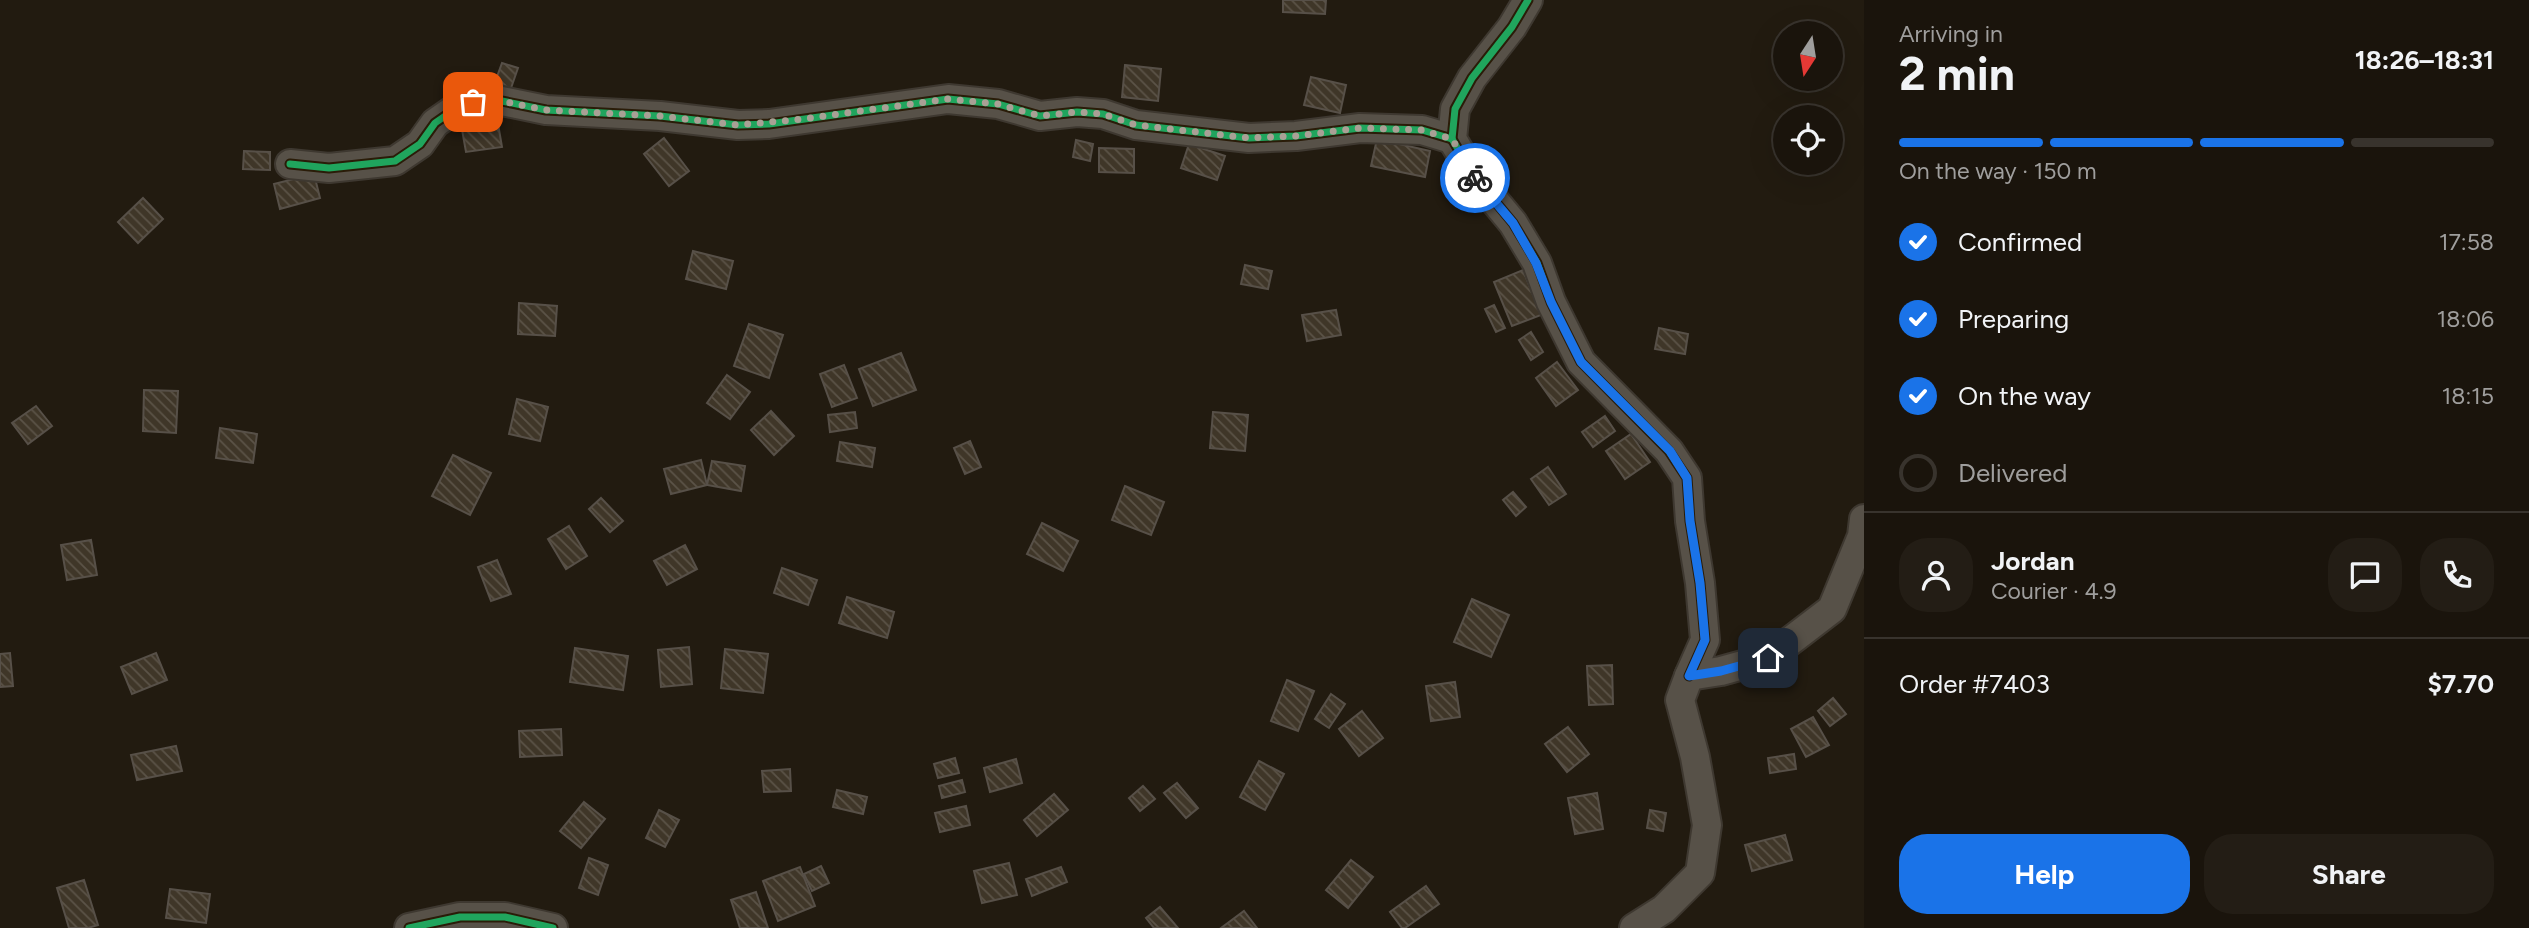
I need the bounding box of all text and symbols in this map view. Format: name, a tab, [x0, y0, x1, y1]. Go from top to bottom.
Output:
text: Arriving in	[1899, 20, 2003, 48]
north arrow	[1773, 21, 1843, 91]
map controls	[1773, 21, 1843, 175]
text: 18:26–18:31	[2355, 44, 2494, 76]
text: 2 min	[1899, 46, 2015, 102]
pin	[443, 72, 503, 132]
icon: bag	[454, 83, 492, 121]
button: locate	[1773, 105, 1843, 175]
courier	[1440, 143, 1510, 213]
text: On the way · 150 m	[1899, 157, 2096, 185]
icon: bike	[1456, 159, 1494, 197]
icon: check	[1899, 223, 1937, 261]
text: Confirmed	[1958, 226, 2082, 258]
text: 17:58	[2439, 228, 2494, 256]
icon: check	[1899, 300, 1937, 338]
text: Preparing	[1958, 303, 2069, 335]
text: 18:06	[2437, 305, 2494, 333]
icon: check	[1899, 377, 1937, 415]
text: On the way	[1958, 380, 2091, 412]
text: 18:15	[2442, 382, 2494, 410]
text: Delivered	[1958, 457, 2067, 489]
button: person	[1899, 538, 1973, 612]
button: chat	[2328, 538, 2402, 612]
button: phone	[2420, 538, 2494, 612]
text: Jordan	[1991, 545, 2074, 577]
text: Courier · 4.9	[1991, 577, 2117, 605]
pin	[1738, 628, 1798, 688]
icon: home	[1749, 639, 1787, 677]
text: Order #7403	[1899, 668, 2050, 700]
text: $7.70	[2427, 668, 2494, 700]
button: Help	[1899, 834, 2190, 914]
button: Share	[2204, 834, 2494, 914]

